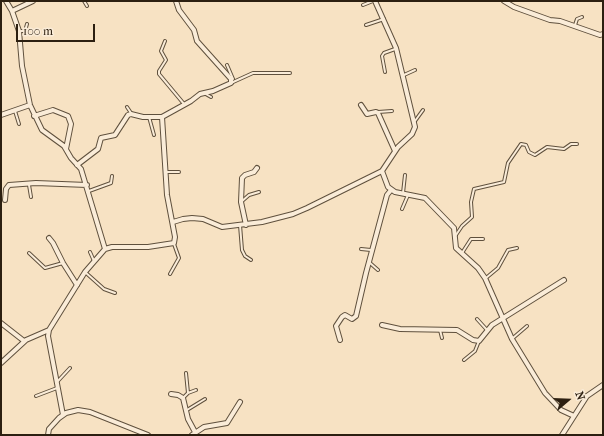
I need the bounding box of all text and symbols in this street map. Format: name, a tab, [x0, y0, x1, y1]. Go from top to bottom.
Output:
scale bar	[18, 16, 97, 42]
text: 100 m	[23, 24, 53, 38]
north arrow	[548, 380, 588, 420]
text: N	[572, 390, 587, 402]

